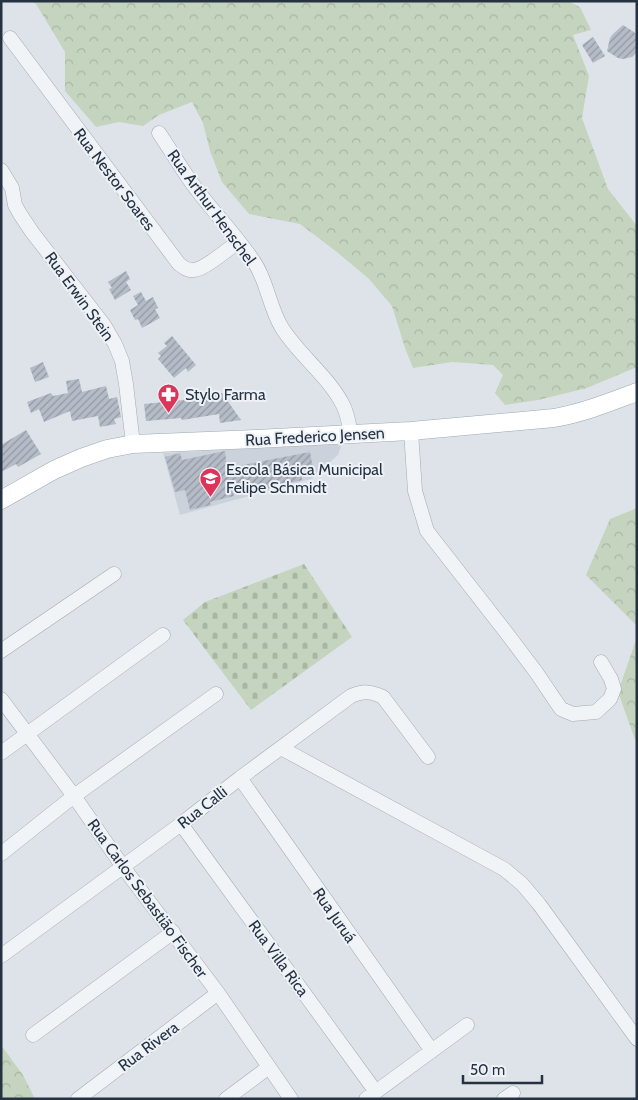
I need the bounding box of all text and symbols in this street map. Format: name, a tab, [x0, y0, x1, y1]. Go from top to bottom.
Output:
street label: Rua Nestor Soares	[70, 124, 159, 235]
street label: Rua Arthur Henschel	[163, 146, 260, 269]
street label: Rua Erwin Stein	[41, 248, 118, 345]
pharmacy icon: Stylo Farma	[157, 382, 181, 413]
place label: Stylo Farma	[185, 385, 266, 404]
street label: Rua Frederico Jensen	[245, 423, 385, 450]
place label: Escola Básica Municipal Felipe Schmidt	[226, 460, 383, 497]
school or university icon: Escola Básica Municipal Felipe Schmidt	[198, 466, 222, 497]
street label: Rua Calli	[174, 782, 231, 833]
street label: Rua Carlos Sebastião Fischer	[84, 815, 212, 982]
street label: Rua Juruá	[309, 884, 360, 947]
street label: Rua Villa Rica	[245, 916, 313, 1000]
street label: Rua Rivera	[114, 1017, 182, 1075]
scale bar	[463, 1052, 542, 1084]
text: 50 m	[470, 1061, 505, 1079]

